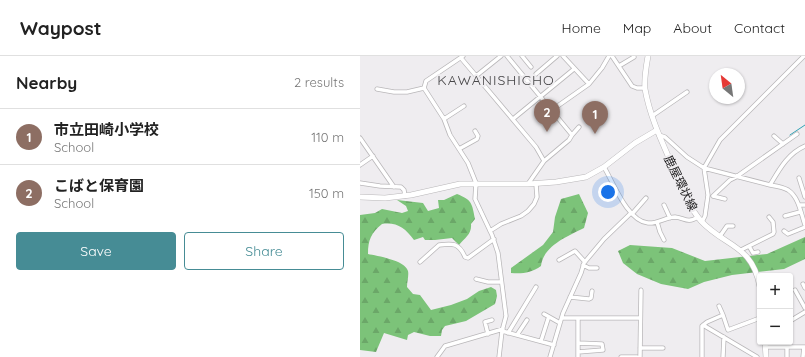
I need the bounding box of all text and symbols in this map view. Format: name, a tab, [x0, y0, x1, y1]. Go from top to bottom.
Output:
text: Waypost	[20, 16, 102, 40]
text: Home	[562, 19, 601, 37]
text: Map	[623, 19, 651, 37]
text: About	[673, 19, 712, 37]
text: Contact	[734, 19, 785, 37]
north arrow	[709, 68, 745, 104]
district label: KAWANISHICHO	[437, 71, 555, 89]
text: Nearby	[16, 72, 77, 93]
text: 2 results	[294, 74, 344, 90]
pin: 2	[534, 99, 560, 132]
pin: 1	[582, 101, 608, 134]
text: 市立田崎小学校	[54, 120, 159, 139]
text: 1	[26, 129, 32, 145]
text: 110 m	[311, 129, 344, 145]
text: School	[54, 139, 94, 155]
street label: 鹿屋環状線	[661, 153, 701, 213]
text: こばと保育園	[54, 176, 144, 195]
your location	[598, 182, 618, 202]
text: 2	[25, 185, 33, 201]
text: 150 m	[309, 185, 344, 201]
text: School	[54, 195, 94, 211]
button: Save	[16, 232, 176, 270]
button: Share	[184, 232, 344, 270]
map controls	[757, 273, 793, 345]
button: +	[757, 273, 793, 309]
button: −	[757, 309, 793, 345]

